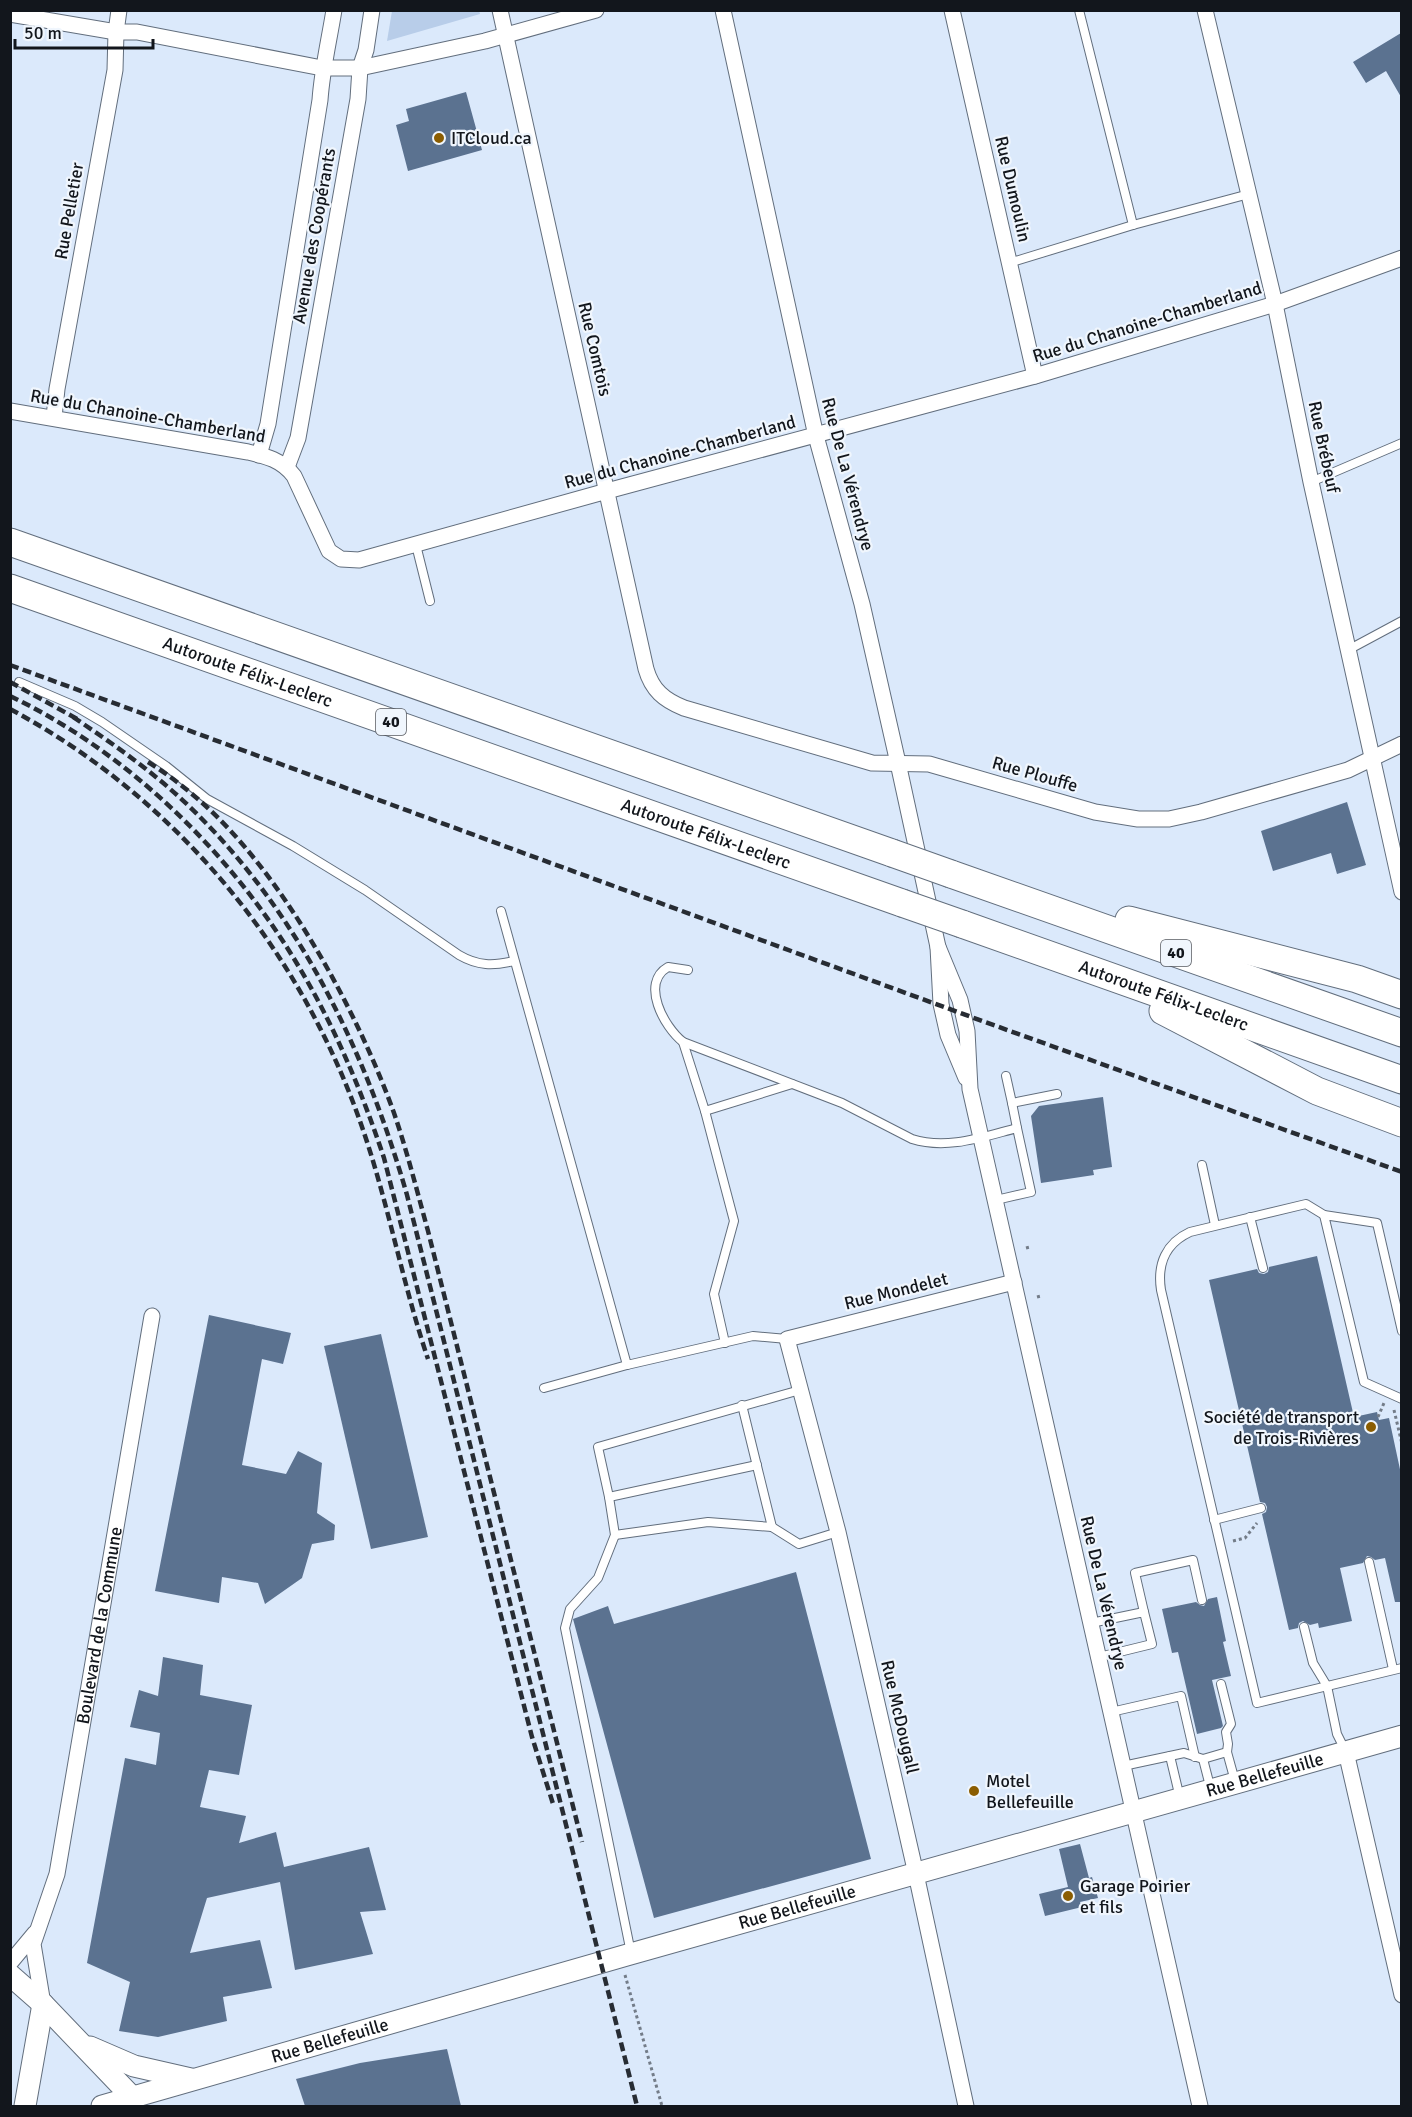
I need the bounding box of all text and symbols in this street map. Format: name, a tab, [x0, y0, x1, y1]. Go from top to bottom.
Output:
scale bar	[15, 12, 153, 50]
text: 50 m	[24, 22, 62, 44]
place label: ITCloud.ca	[451, 127, 532, 149]
marker: ITCloud.ca	[432, 131, 446, 145]
street label: Rue Dumoulin	[990, 134, 1036, 244]
street label: Avenue des Coopérants	[288, 146, 340, 326]
street label: Rue Pelletier	[50, 160, 88, 261]
street label: Rue du Chanoine-Chamberland	[1030, 277, 1264, 367]
street label: Rue Comtois	[573, 300, 617, 398]
street label: Rue du Chanoine-Chamberland	[29, 384, 267, 448]
street label: Rue De La Vérendrye	[817, 395, 879, 553]
street label: Rue Brébeuf	[1304, 399, 1345, 496]
street label: Rue du Chanoine-Chamberland	[562, 411, 798, 493]
street label: Autoroute Félix-Leclerc	[160, 632, 335, 712]
road number: 40	[376, 709, 406, 735]
street label: Rue Plouffe	[990, 751, 1080, 797]
street label: Autoroute Félix-Leclerc	[618, 794, 794, 874]
road number: 40	[1161, 940, 1191, 966]
street label: Autoroute Félix-Leclerc	[1076, 955, 1251, 1036]
street label: Rue Mondelet	[842, 1268, 950, 1314]
place label: Société de transport de Trois-Rivières	[1204, 1406, 1359, 1449]
marker: Société de transport de Trois-Rivières	[1364, 1420, 1378, 1434]
street label: Rue De La Vérendrye	[1076, 1514, 1132, 1672]
street label: Boulevard de la Commune	[72, 1525, 127, 1726]
street label: Rue McDougall	[876, 1658, 924, 1776]
street label: Rue Bellefeuille	[1203, 1748, 1326, 1802]
place label: Motel Bellefeuille	[986, 1770, 1074, 1813]
marker: Motel Bellefeuille	[967, 1784, 981, 1798]
place label: Garage Poirier et fils	[1080, 1875, 1190, 1918]
street label: Rue Bellefeuille	[736, 1880, 858, 1934]
marker: Garage Poirier et fils	[1061, 1889, 1075, 1903]
street label: Rue Bellefeuille	[269, 2013, 391, 2068]

